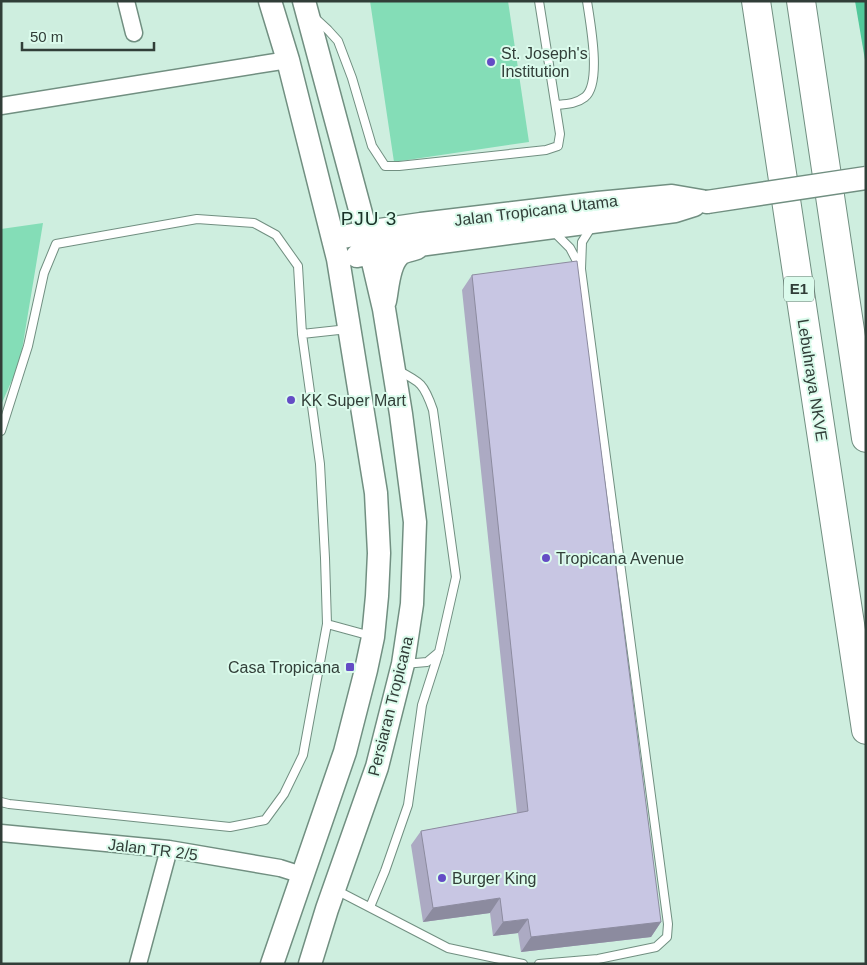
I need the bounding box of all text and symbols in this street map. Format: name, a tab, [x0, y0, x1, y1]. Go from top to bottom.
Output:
scale bar	[22, 20, 155, 52]
text: 50 m	[30, 28, 63, 45]
place label: St. Joseph's Institution	[501, 45, 588, 80]
marker: St. Joseph's Institution	[485, 56, 497, 68]
street label: Jalan Tropicana Utama	[453, 192, 619, 229]
district label: PJU 3	[341, 208, 397, 229]
road number: E1	[784, 276, 814, 302]
street label: Lebuhraya NKVE	[794, 318, 831, 442]
place label: KK Super Mart	[301, 392, 406, 409]
marker: KK Super Mart	[285, 394, 297, 406]
place label: Tropicana Avenue	[556, 550, 684, 567]
marker: Tropicana Avenue	[540, 552, 552, 564]
street label: Persiaran Tropicana	[365, 634, 416, 778]
place label: Casa Tropicana	[228, 659, 340, 676]
marker: Casa Tropicana	[344, 661, 356, 673]
street label: Jalan TR 2/5	[107, 836, 199, 863]
place label: Burger King	[452, 870, 537, 887]
marker: Burger King	[436, 872, 448, 884]

